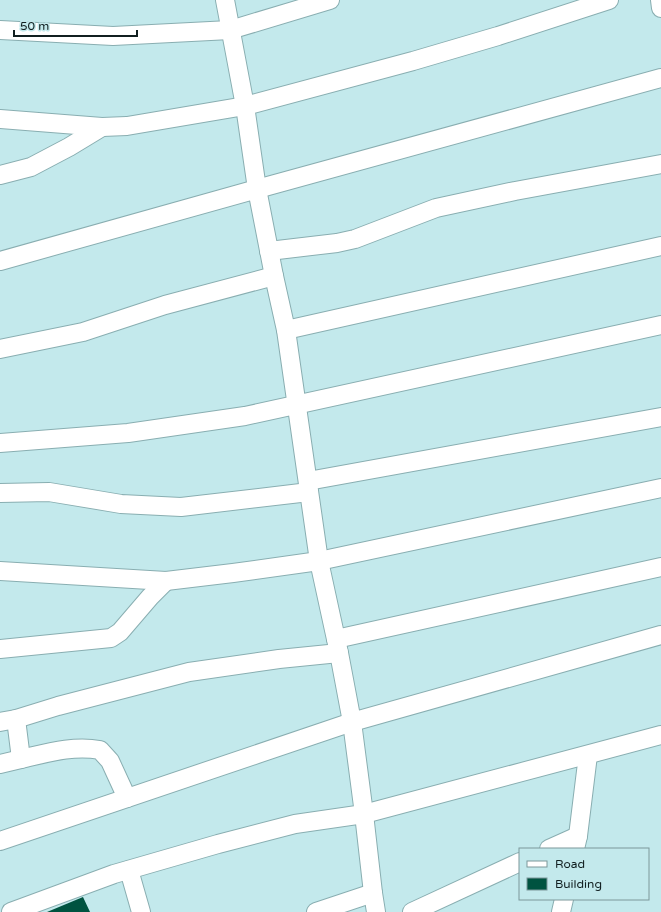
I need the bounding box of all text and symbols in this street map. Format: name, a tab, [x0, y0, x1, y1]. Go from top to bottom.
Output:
scale bar	[14, 12, 137, 38]
text: 50 m	[20, 19, 49, 33]
legend	[519, 848, 649, 900]
text: Road	[555, 857, 585, 871]
text: Building	[555, 877, 602, 891]

